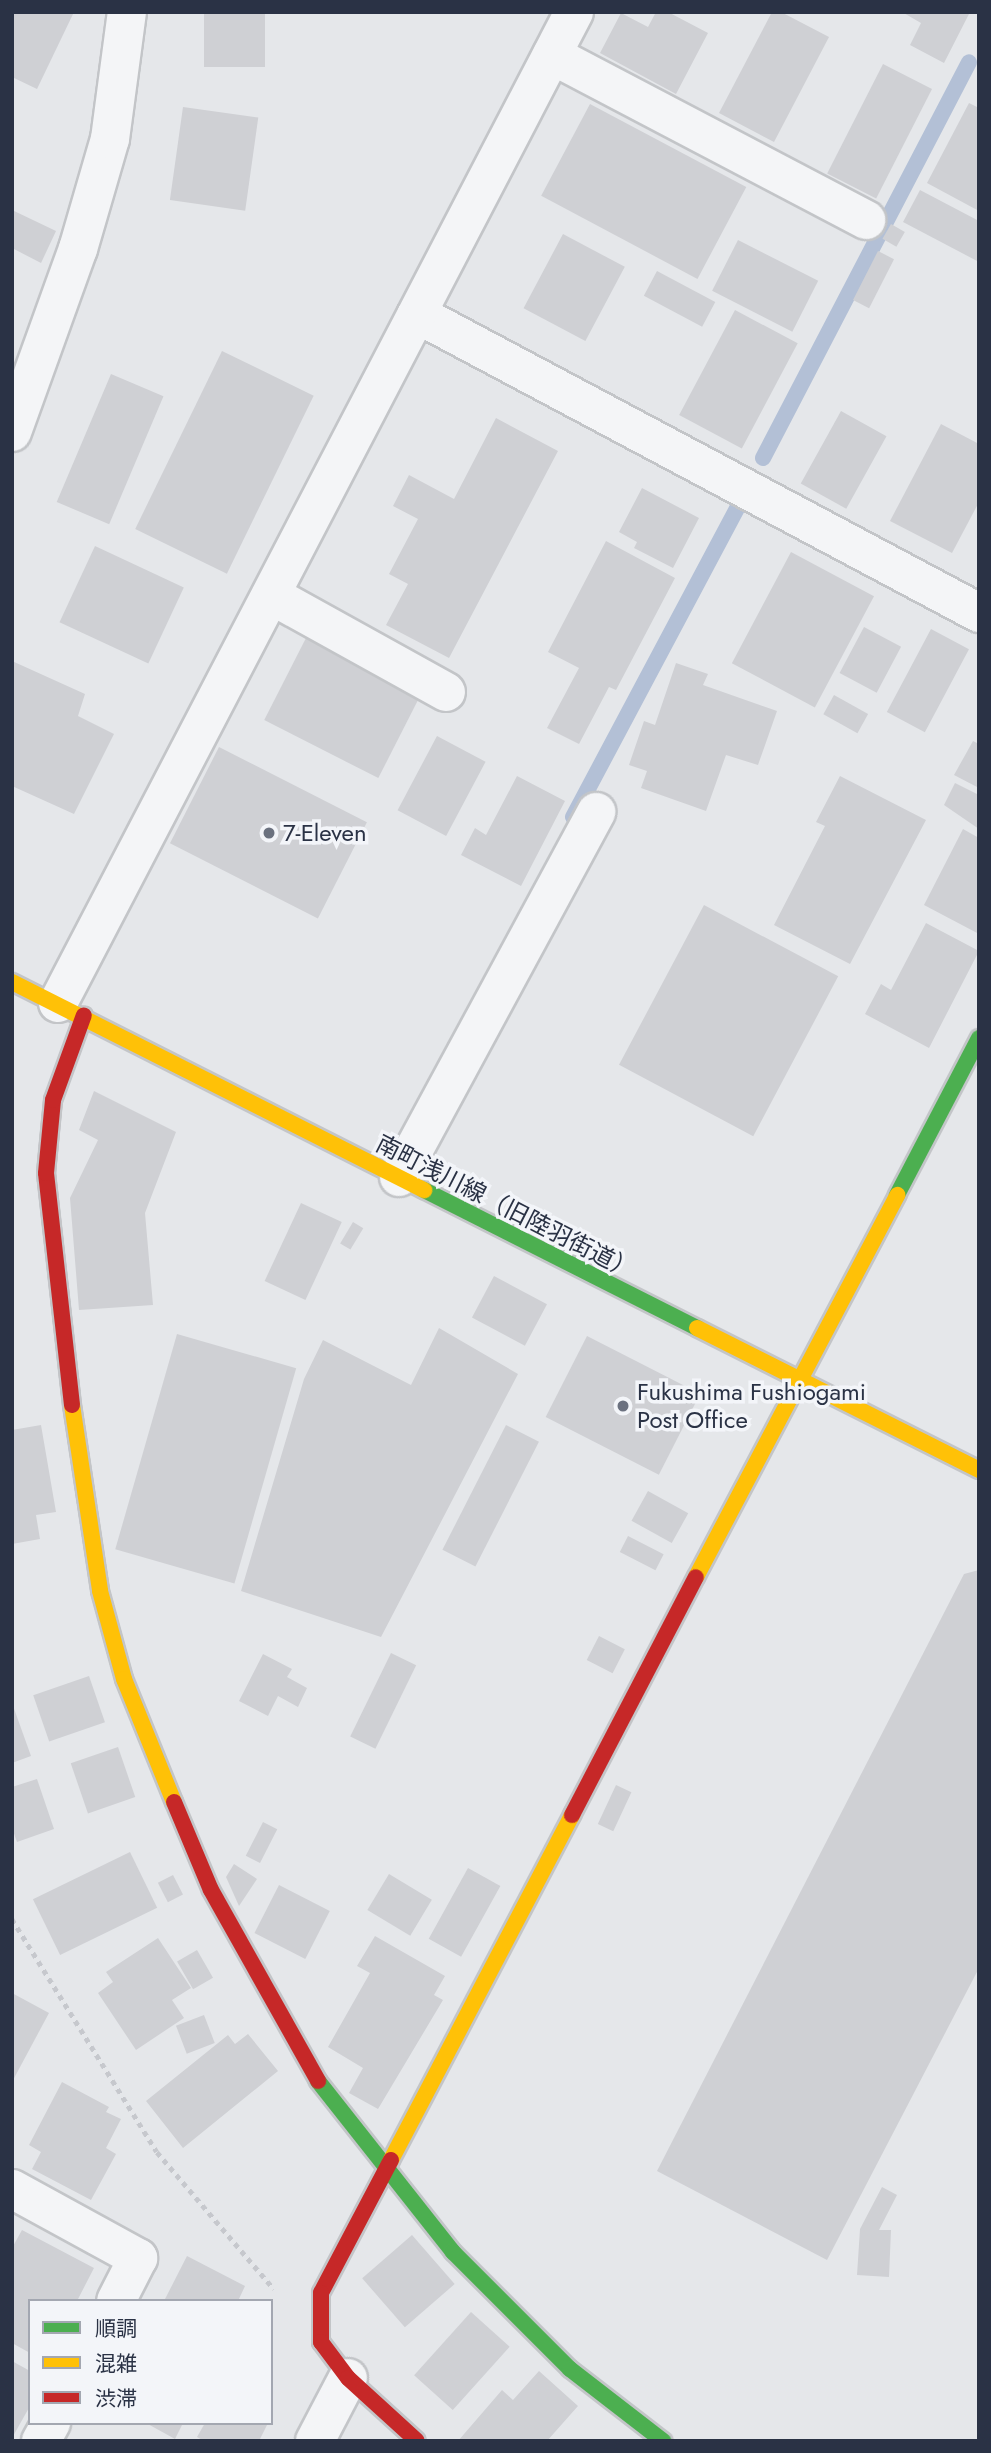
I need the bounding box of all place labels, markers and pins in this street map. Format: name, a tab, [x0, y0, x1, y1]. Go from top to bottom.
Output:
place label: 7-Eleven	[283, 819, 367, 847]
marker: 7-Eleven	[261, 825, 277, 841]
place label: Fukushima Fushiogami Post Office	[637, 1378, 866, 1434]
marker: Fukushima Fushiogami Post Office	[615, 1398, 631, 1414]

